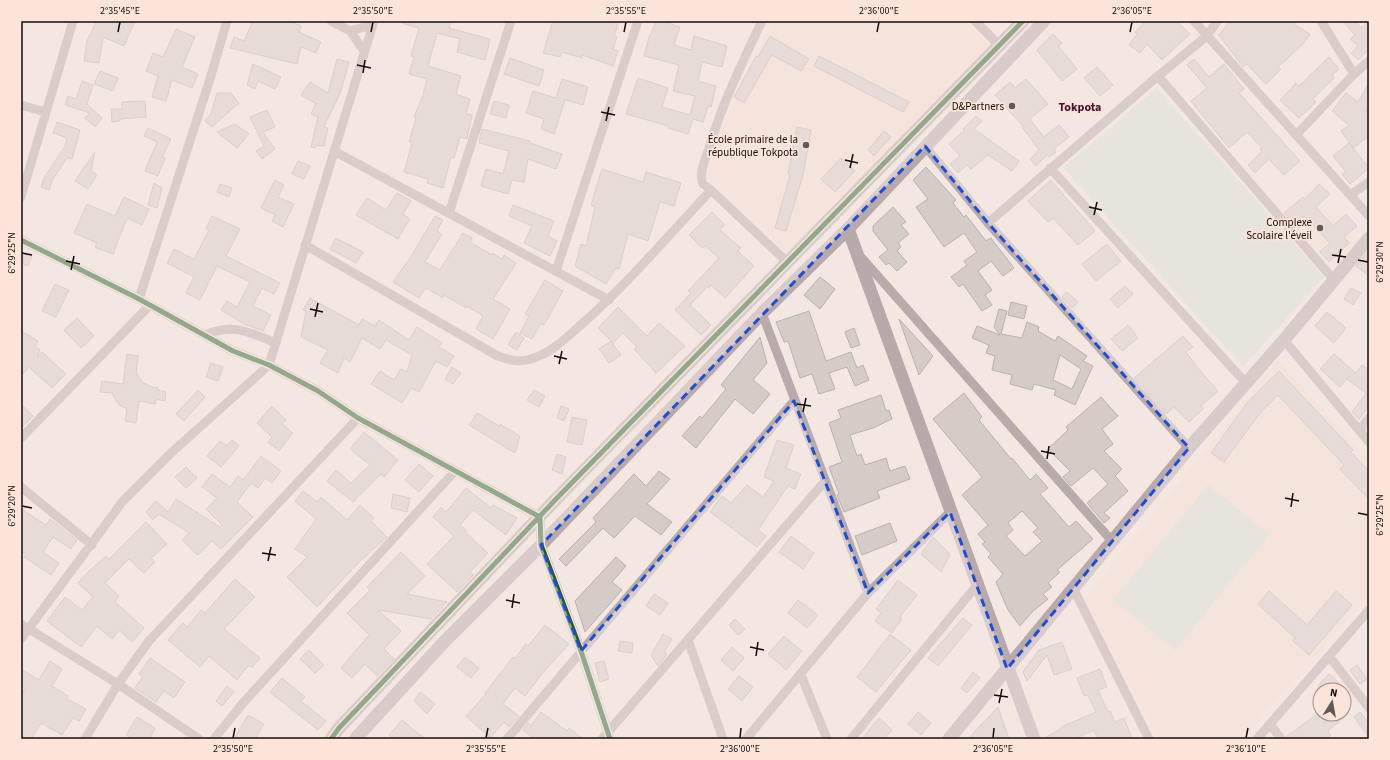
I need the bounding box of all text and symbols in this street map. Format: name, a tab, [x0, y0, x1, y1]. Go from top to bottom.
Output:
text: 2°35'45"E	[100, 4, 140, 18]
text: 2°35'50"E	[353, 4, 393, 18]
text: 2°35'55"E	[606, 4, 646, 18]
text: 2°36'00"E	[859, 4, 899, 18]
text: 2°36'05"E	[1112, 4, 1152, 18]
place label: D&Partners	[952, 99, 1004, 114]
district label: Tokpota	[1059, 99, 1101, 116]
marker: D&Partners	[1007, 101, 1017, 111]
place label: École primaire de la république Tokpota	[708, 132, 798, 160]
marker: École primaire de la république Tokpota	[801, 140, 811, 150]
place label: Complexe Scolaire l'éveil	[1246, 215, 1313, 243]
marker: Complexe Scolaire l'éveil	[1315, 223, 1325, 233]
text: 6°29'25"N	[5, 232, 19, 274]
text: 6°29'30"N	[1373, 241, 1387, 283]
text: 6°29'20"N	[5, 485, 19, 527]
text: 6°29'25"N	[1373, 494, 1387, 536]
north arrow	[1312, 682, 1352, 722]
text: N	[1329, 685, 1339, 701]
text: 2°35'50"E	[213, 742, 253, 756]
text: 2°35'55"E	[466, 742, 506, 756]
text: 2°36'00"E	[720, 742, 760, 756]
text: 2°36'05"E	[973, 742, 1013, 756]
text: 2°36'10"E	[1226, 742, 1266, 756]

